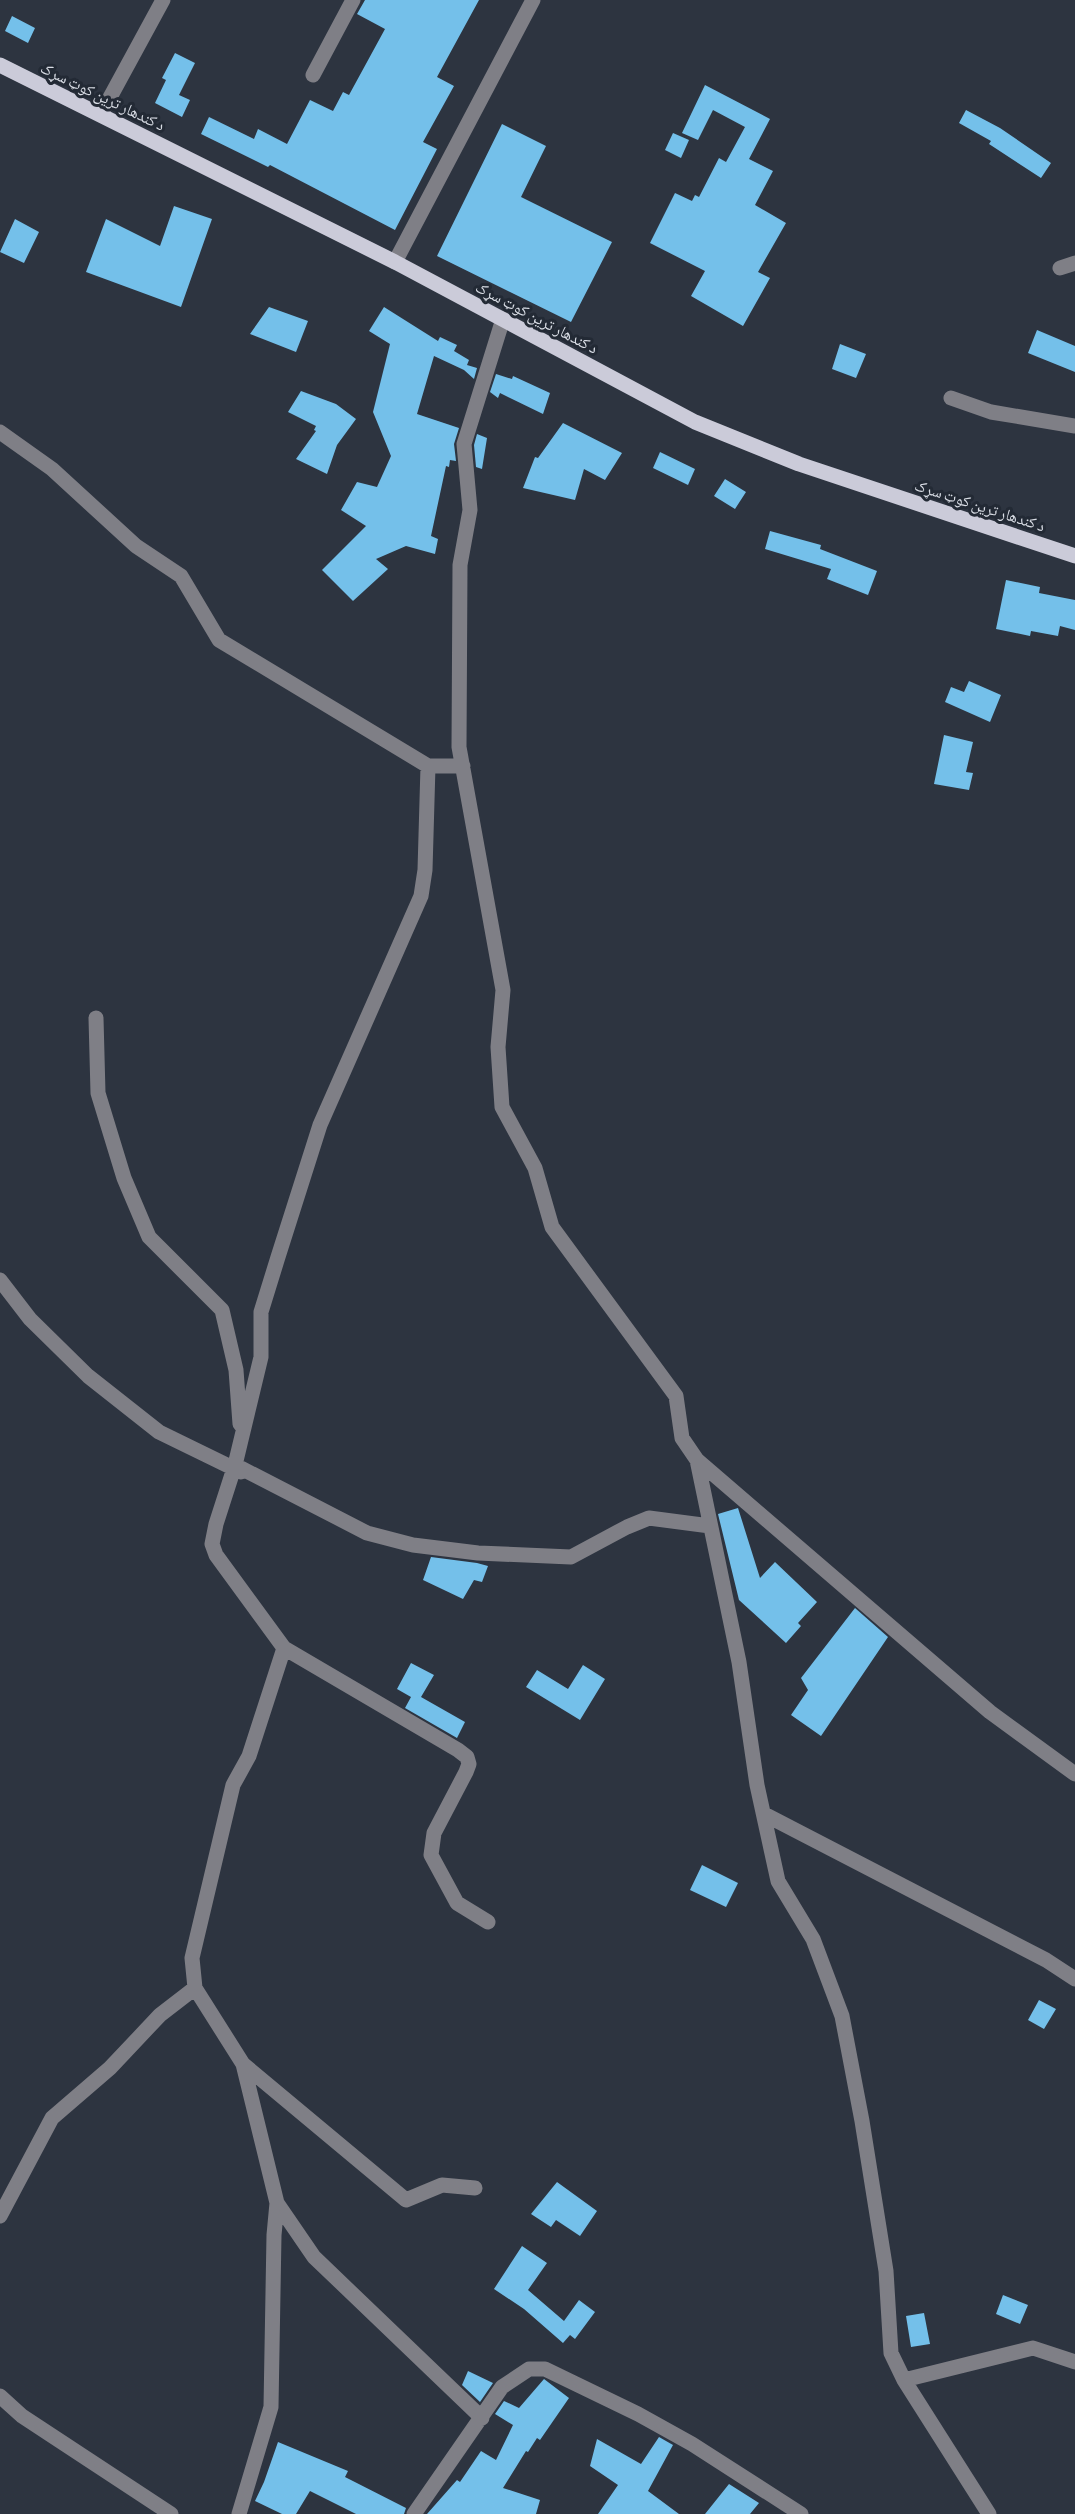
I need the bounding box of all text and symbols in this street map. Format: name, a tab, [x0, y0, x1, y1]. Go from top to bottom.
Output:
street label: د کندهار ترين کوټ سړک	[37, 59, 168, 136]
street label: د کندهار ترين کوټ سړک	[472, 278, 601, 359]
street label: د کندهار ترين کوټ سړک	[912, 476, 1047, 536]

